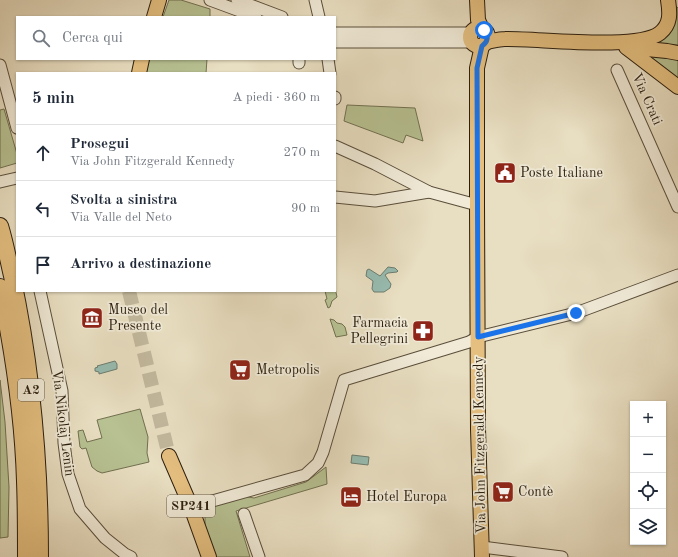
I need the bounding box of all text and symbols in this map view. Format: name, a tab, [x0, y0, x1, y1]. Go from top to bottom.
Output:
search box	[16, 16, 336, 60]
route start	[475, 21, 493, 39]
icon: search	[30, 27, 52, 49]
text: Cerca qui	[62, 31, 123, 46]
street label: Via Crati	[629, 71, 665, 127]
text: 5 min	[32, 90, 75, 107]
text: A piedi · 360 m	[232, 91, 320, 104]
text: Prosegui	[70, 137, 129, 152]
icon: ahead	[32, 142, 54, 164]
text: 270 m	[283, 146, 320, 159]
text: Via John Fitzgerald Kennedy	[70, 155, 235, 168]
public building icon: Poste Italiane	[492, 160, 518, 186]
place label: Poste Italiane	[520, 166, 603, 180]
text: Svolta a sinistra	[70, 193, 177, 208]
icon: left	[32, 198, 54, 220]
text: 90 m	[291, 202, 320, 215]
text: Via Valle del Neto	[70, 211, 172, 224]
icon: arrive	[32, 254, 54, 276]
text: Arrivo a destinazione	[70, 257, 211, 272]
place label: Museo del Presente	[108, 303, 168, 333]
route end	[567, 304, 585, 322]
museum icon: Museo del Presente	[79, 305, 105, 331]
place label: Farmacia Pellegrini	[350, 316, 408, 346]
pharmacy icon: Farmacia Pellegrini	[410, 318, 436, 344]
street label: Via John Fitzgerald Kennedy	[471, 355, 489, 534]
supermarket icon: Metropolis	[227, 357, 253, 383]
place label: Metropolis	[256, 363, 320, 377]
street label: Via Nikolaj Lenin	[50, 369, 77, 478]
road number: A2	[18, 379, 44, 401]
map controls	[630, 401, 666, 545]
button: +	[630, 401, 666, 437]
button: −	[630, 437, 666, 473]
button: locate	[630, 473, 666, 509]
supermarket icon: Contè	[490, 479, 516, 505]
hotel icon: Hotel Europa	[338, 484, 364, 510]
place label: Contè	[518, 485, 553, 499]
place label: Hotel Europa	[366, 490, 447, 504]
road number: SP241	[167, 495, 215, 517]
button: layers	[630, 509, 666, 545]

